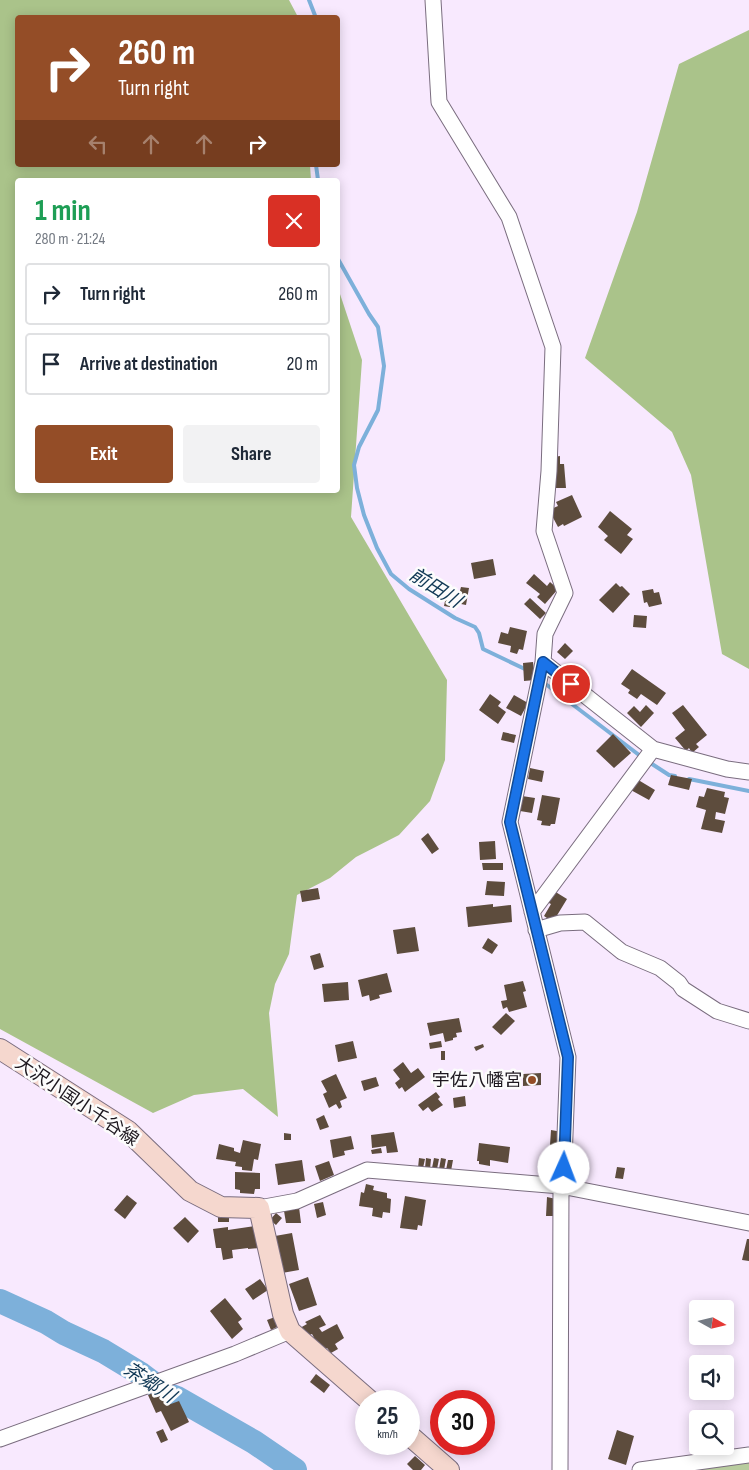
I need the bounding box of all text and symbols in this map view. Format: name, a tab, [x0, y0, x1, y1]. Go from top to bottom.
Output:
text: 260 m	[118, 32, 195, 75]
icon: right	[35, 35, 100, 100]
text: Turn right	[118, 75, 189, 102]
icon: left	[84, 130, 112, 158]
icon: ahead	[137, 130, 165, 158]
icon: ahead	[190, 130, 218, 158]
icon: right	[243, 130, 271, 158]
text: 1 min	[35, 193, 91, 229]
button: close	[268, 195, 320, 247]
text: 280 m · 21:24	[35, 230, 105, 249]
icon: right	[37, 280, 65, 308]
text: Turn right	[80, 283, 145, 306]
text: 260 m	[278, 283, 318, 306]
icon: arrive	[37, 350, 65, 378]
text: Arrive at destination	[80, 353, 218, 376]
text: 20 m	[286, 353, 318, 376]
button: Exit	[35, 425, 173, 483]
button: Share	[183, 425, 320, 483]
water label: 前田川	[405, 563, 467, 614]
pin	[550, 663, 592, 705]
icon: arrive	[557, 670, 585, 698]
street label: 大沢小国小千谷線	[11, 1052, 142, 1150]
place label: 宇佐八幡宮	[432, 1070, 522, 1091]
marker: 宇佐八幡宮	[526, 1074, 538, 1086]
position arrow	[537, 1141, 589, 1193]
north arrow	[689, 1300, 734, 1345]
map controls	[689, 1300, 734, 1455]
button: sound	[689, 1355, 734, 1400]
water label: 茶郷川	[119, 1358, 181, 1410]
speed limit sign: 30	[430, 1390, 495, 1455]
text: 25	[377, 1401, 398, 1432]
button: search	[689, 1410, 734, 1455]
text: km/h	[377, 1427, 398, 1442]

